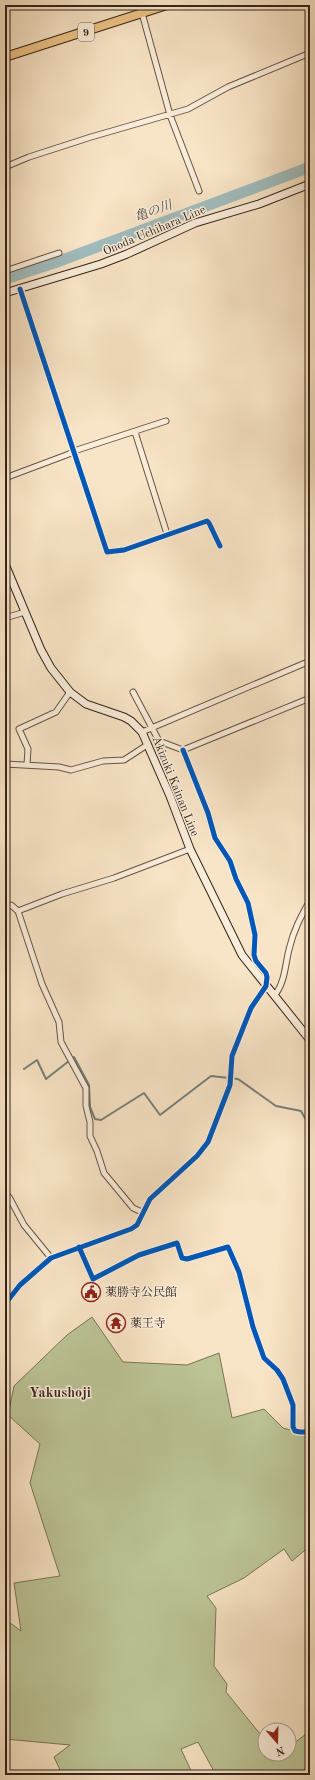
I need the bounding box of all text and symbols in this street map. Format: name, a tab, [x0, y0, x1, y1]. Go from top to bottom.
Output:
road number: 9	[78, 23, 94, 41]
water label: 亀の川	[133, 197, 176, 224]
street label: Onoda Uchihara Line	[101, 204, 208, 258]
street label: Akizuki Kainan Line	[149, 735, 201, 839]
public building icon: 薬勝寺公民館	[80, 1281, 102, 1303]
place label: 薬勝寺公民館	[105, 1285, 177, 1299]
temple icon: 薬王寺	[105, 1312, 127, 1334]
place label: 薬王寺	[130, 1316, 166, 1330]
district label: Yakushoji	[29, 1386, 91, 1400]
north arrow	[257, 1722, 297, 1762]
text: N	[274, 1743, 286, 1757]

